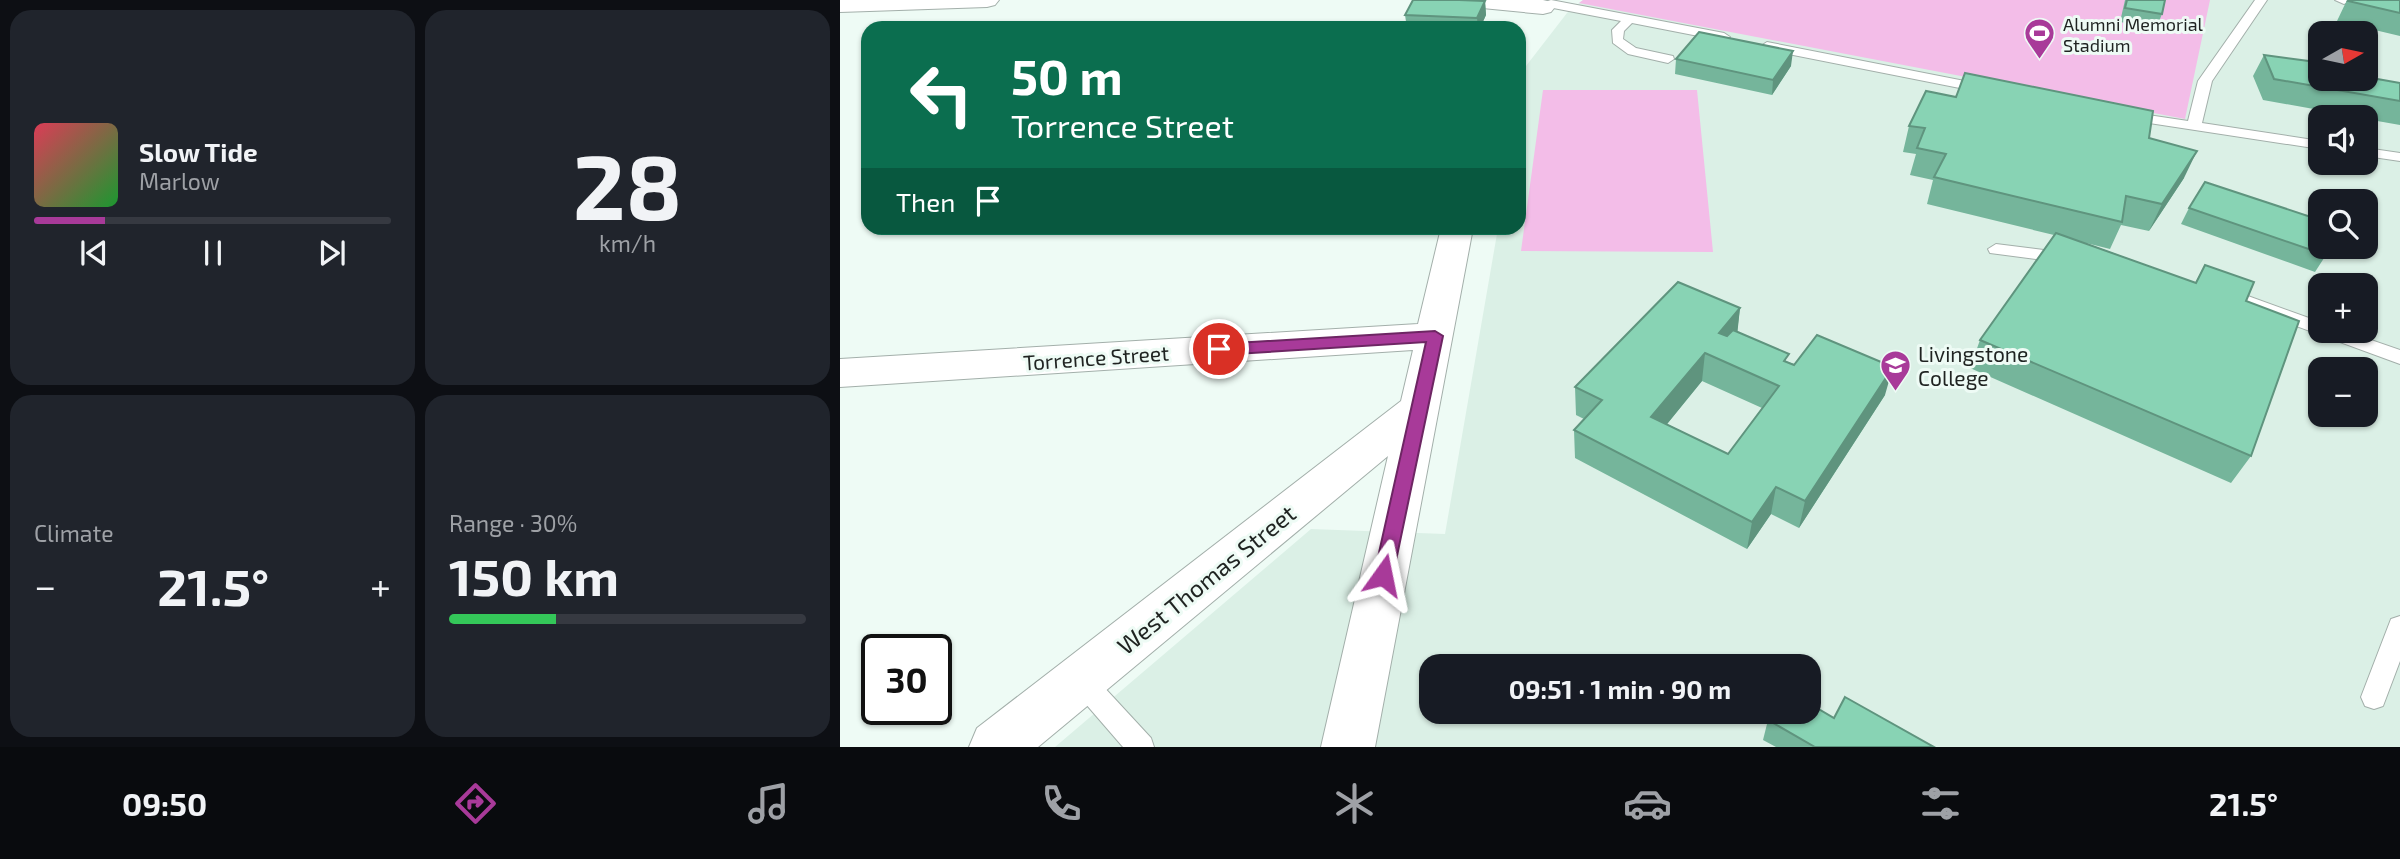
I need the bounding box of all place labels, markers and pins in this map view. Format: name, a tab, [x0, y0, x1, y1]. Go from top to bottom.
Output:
place label: Alumni Memorial Stadium	[2063, 13, 2204, 56]
sports icon: Alumni Memorial Stadium	[2023, 17, 2057, 61]
pin	[1189, 319, 1249, 379]
place label: Livingstone College	[1918, 341, 2028, 390]
school or university icon: Livingstone College	[1878, 348, 1912, 392]

